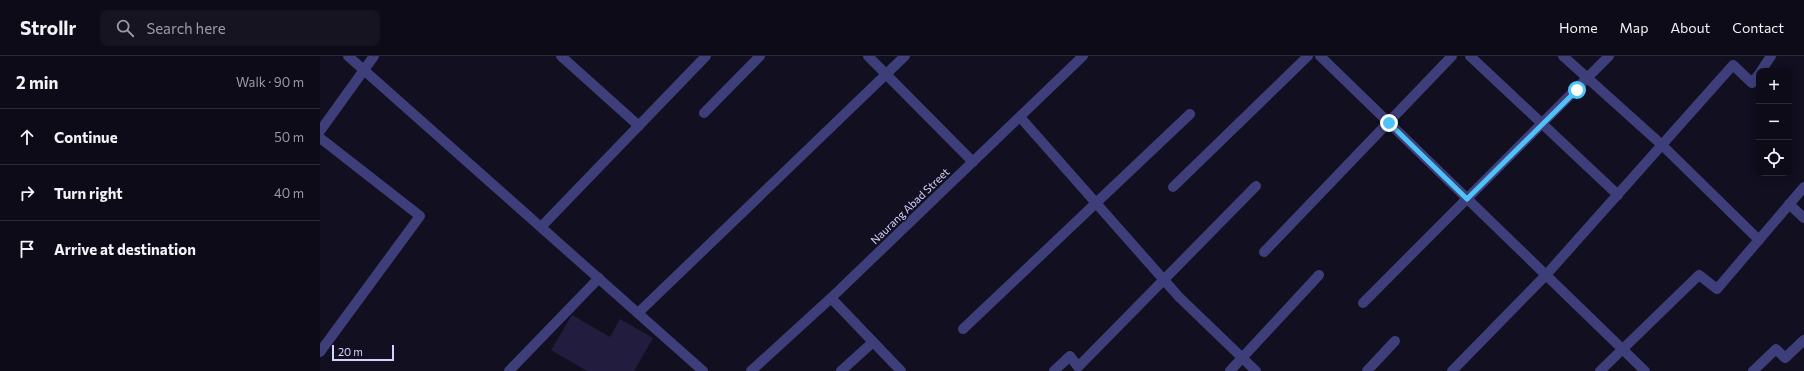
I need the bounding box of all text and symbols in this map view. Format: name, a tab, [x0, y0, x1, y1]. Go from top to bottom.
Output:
search box	[100, 10, 380, 46]
text: Strollr	[20, 16, 76, 39]
icon: search	[114, 17, 136, 39]
text: Search here	[146, 19, 226, 37]
text: Home	[1559, 19, 1598, 36]
text: Map	[1620, 19, 1648, 36]
text: About	[1670, 19, 1710, 36]
text: Contact	[1732, 19, 1784, 36]
map controls	[1756, 68, 1792, 176]
button: +	[1756, 68, 1792, 104]
text: 2 min	[16, 72, 58, 93]
text: Walk · 90 m	[236, 74, 304, 90]
route start	[1568, 81, 1586, 99]
button: −	[1756, 104, 1792, 140]
route end	[1380, 114, 1398, 132]
icon: ahead	[16, 126, 38, 148]
text: Continue	[54, 128, 118, 146]
text: 50 m	[274, 129, 304, 145]
button: locate	[1756, 140, 1792, 176]
street label: Naurang Abad Street	[868, 165, 952, 246]
icon: right	[16, 182, 38, 204]
text: Turn right	[54, 184, 123, 202]
text: 40 m	[274, 185, 304, 201]
icon: arrive	[16, 238, 38, 260]
text: Arrive at destination	[54, 240, 196, 258]
scale bar	[332, 343, 394, 362]
text: 20 m	[338, 345, 363, 358]

